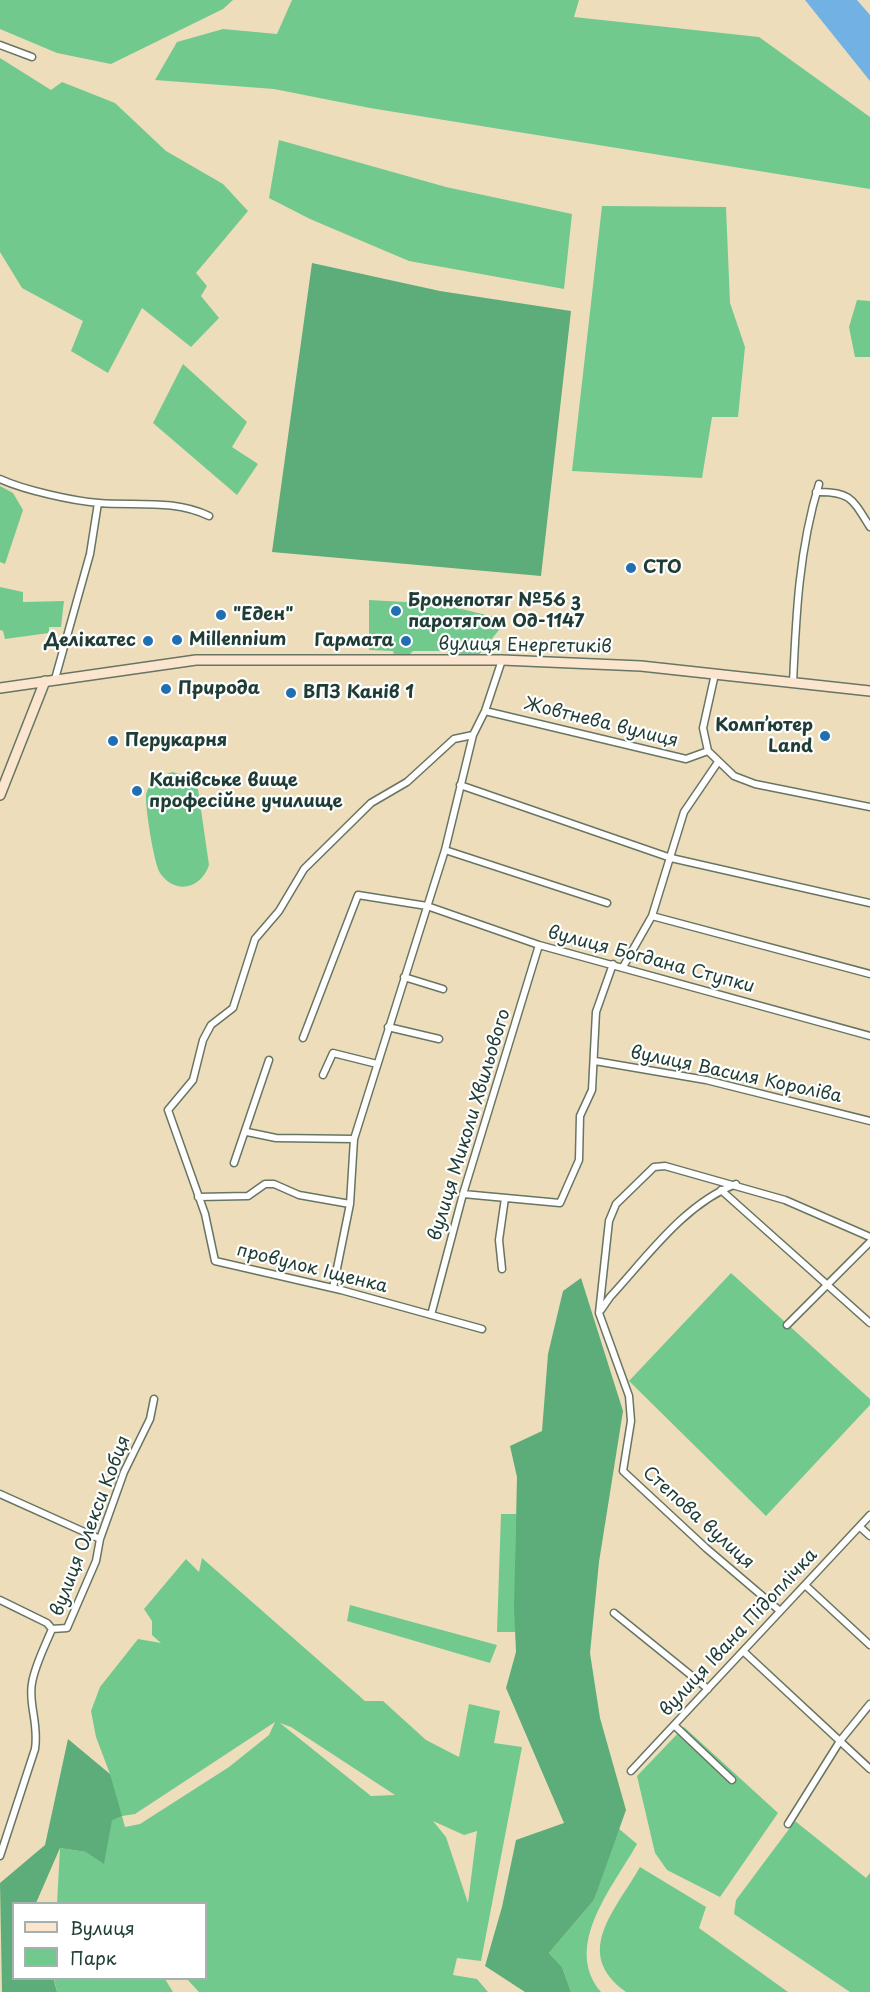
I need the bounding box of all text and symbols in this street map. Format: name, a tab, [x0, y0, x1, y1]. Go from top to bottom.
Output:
place label: СТО	[643, 557, 682, 579]
marker: СТО	[624, 561, 638, 575]
place label: Бронепотяг №56 з паротягом Од-1147	[408, 590, 584, 632]
place label: "Еден"	[233, 604, 293, 626]
marker: Бронепотяг №56 з паротягом Од-1147	[389, 604, 403, 618]
marker: "Еден"	[214, 608, 228, 622]
place label: Millennium	[189, 629, 286, 651]
place label: Делікатес	[44, 630, 136, 652]
place label: Гармата	[314, 630, 394, 652]
marker: Millennium	[170, 633, 184, 647]
marker: Делікатес	[141, 634, 155, 648]
marker: Гармата	[399, 634, 413, 648]
street label: вулиця Енергетиків	[438, 634, 612, 658]
place label: Природа	[178, 678, 260, 700]
marker: Природа	[159, 682, 173, 696]
place label: ВПЗ Канів 1	[303, 682, 414, 704]
marker: ВПЗ Канів 1	[284, 686, 298, 700]
street label: Жовтнева вулиця	[522, 693, 680, 753]
place label: Комп’ютер Land	[715, 715, 813, 758]
marker: Комп’ютер Land	[818, 729, 832, 743]
place label: Перукарня	[125, 730, 227, 752]
marker: Перукарня	[106, 734, 120, 748]
place label: Канівське вище професійне училище	[149, 770, 343, 812]
marker: Канівське вище професійне училище	[130, 784, 144, 798]
street label: вулиця Богдана Ступки	[545, 922, 757, 998]
street label: вулиця Миколи Хвильового	[424, 1006, 516, 1244]
street label: вулиця Василя Короліва	[628, 1042, 844, 1108]
street label: провулок Іщенка	[234, 1240, 390, 1298]
street label: вулиця Олекси Кобця	[47, 1433, 135, 1619]
street label: Степова вулиця	[638, 1462, 758, 1574]
street label: вулиця Івана Підоплічка	[656, 1545, 822, 1721]
legend	[12, 1902, 207, 1980]
text: Вулиця	[70, 1914, 135, 1941]
text: Парк	[70, 1944, 116, 1971]

